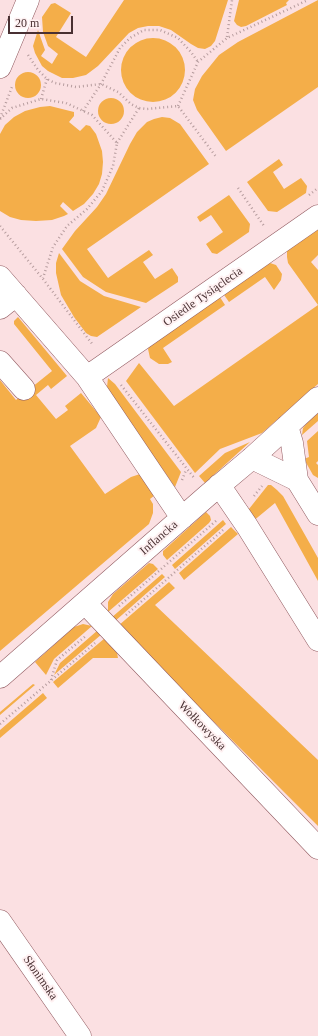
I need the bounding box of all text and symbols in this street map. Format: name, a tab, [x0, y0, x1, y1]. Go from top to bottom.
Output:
scale bar	[10, 8, 75, 34]
text: 20 m	[15, 16, 39, 30]
street label: Osiedle Tysiąclecia	[161, 264, 245, 330]
street label: Inflancka	[137, 518, 181, 558]
street label: Wołkowyska	[175, 699, 229, 753]
street label: Słonimska	[20, 953, 60, 1003]

